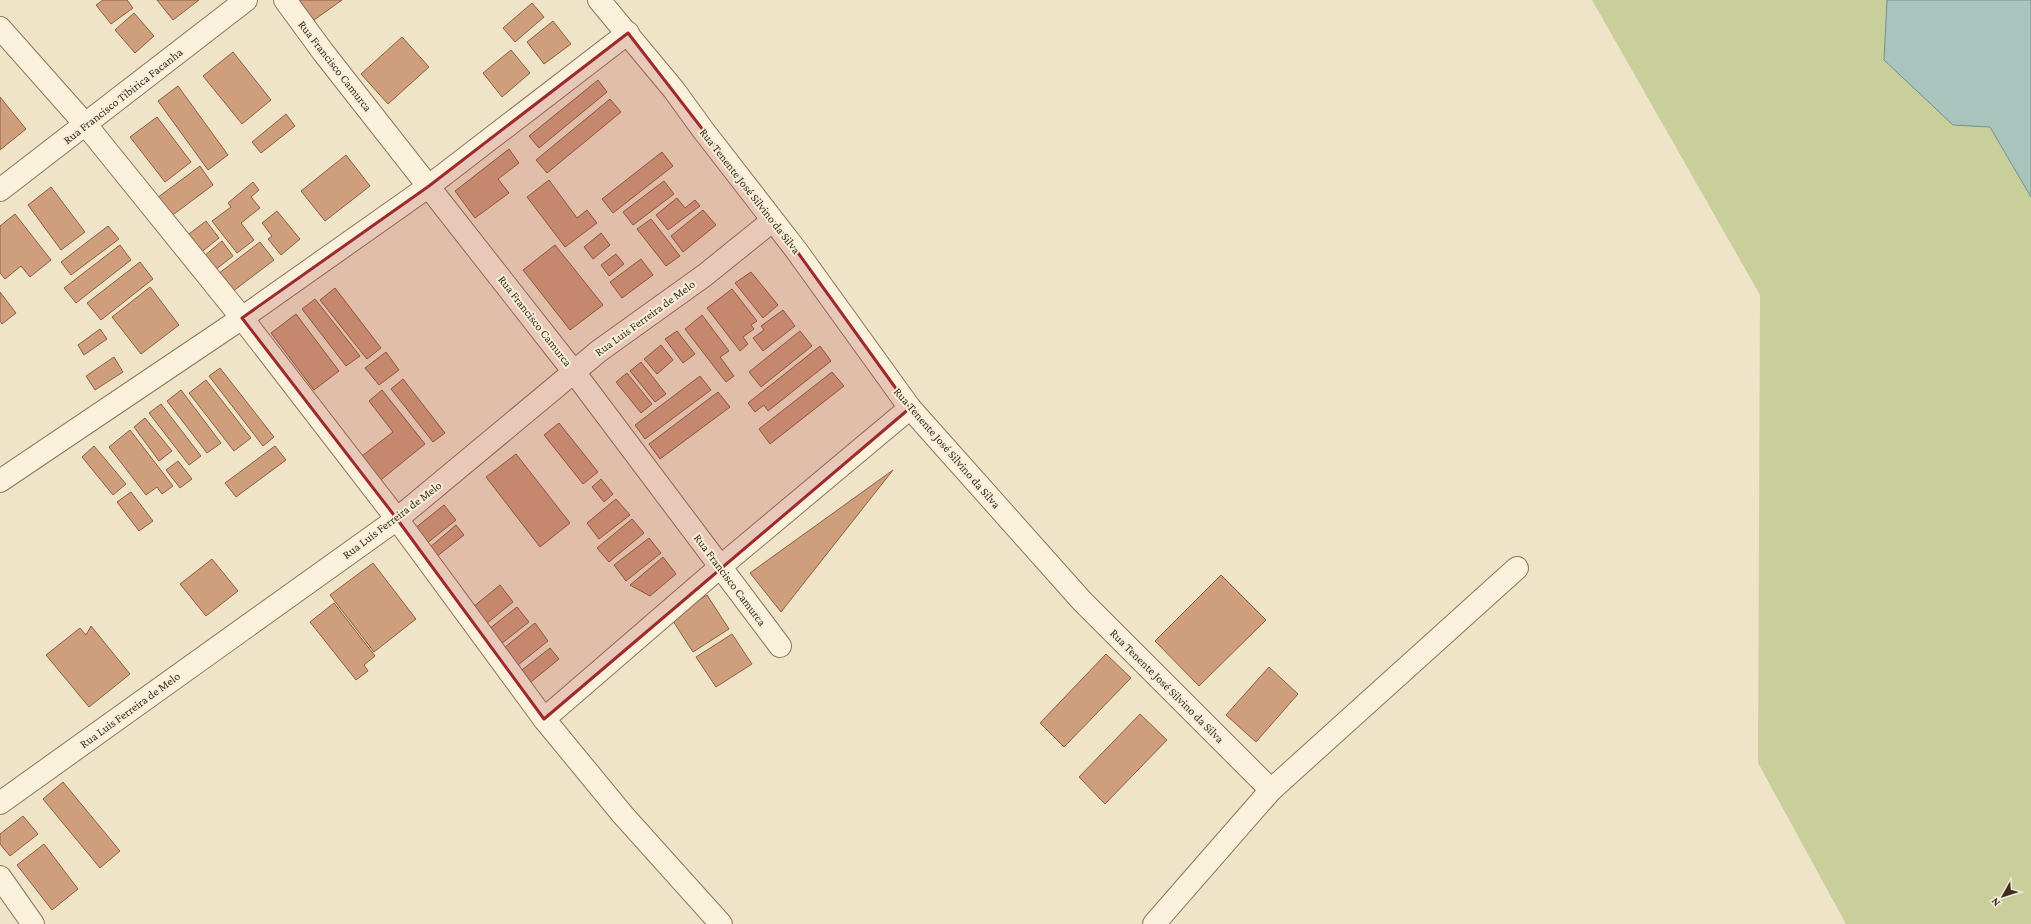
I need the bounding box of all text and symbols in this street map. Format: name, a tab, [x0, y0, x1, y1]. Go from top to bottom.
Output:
street label: Rua Francisco Camurca	[295, 18, 375, 115]
street label: Rua Francisco Tibirica Facanha	[60, 45, 186, 147]
street label: Rua Tenente José Silvino da Silva	[697, 125, 804, 257]
street label: Rua Francisco Camurca	[495, 273, 575, 370]
street label: Rua Luis Ferreira de Melo	[592, 277, 698, 359]
street label: Rua Tenente José Silvino da Silva	[891, 385, 1004, 512]
street label: Rua Luis Ferreira de Melo	[340, 478, 444, 562]
street label: Rua Francisco Camurca	[691, 531, 769, 629]
street label: Rua Tenente José Silvino da Silva	[1107, 626, 1227, 746]
street label: Rua Luis Ferreira de Melo	[77, 669, 183, 751]
north arrow	[1983, 876, 2023, 916]
text: N	[1988, 895, 2002, 909]

